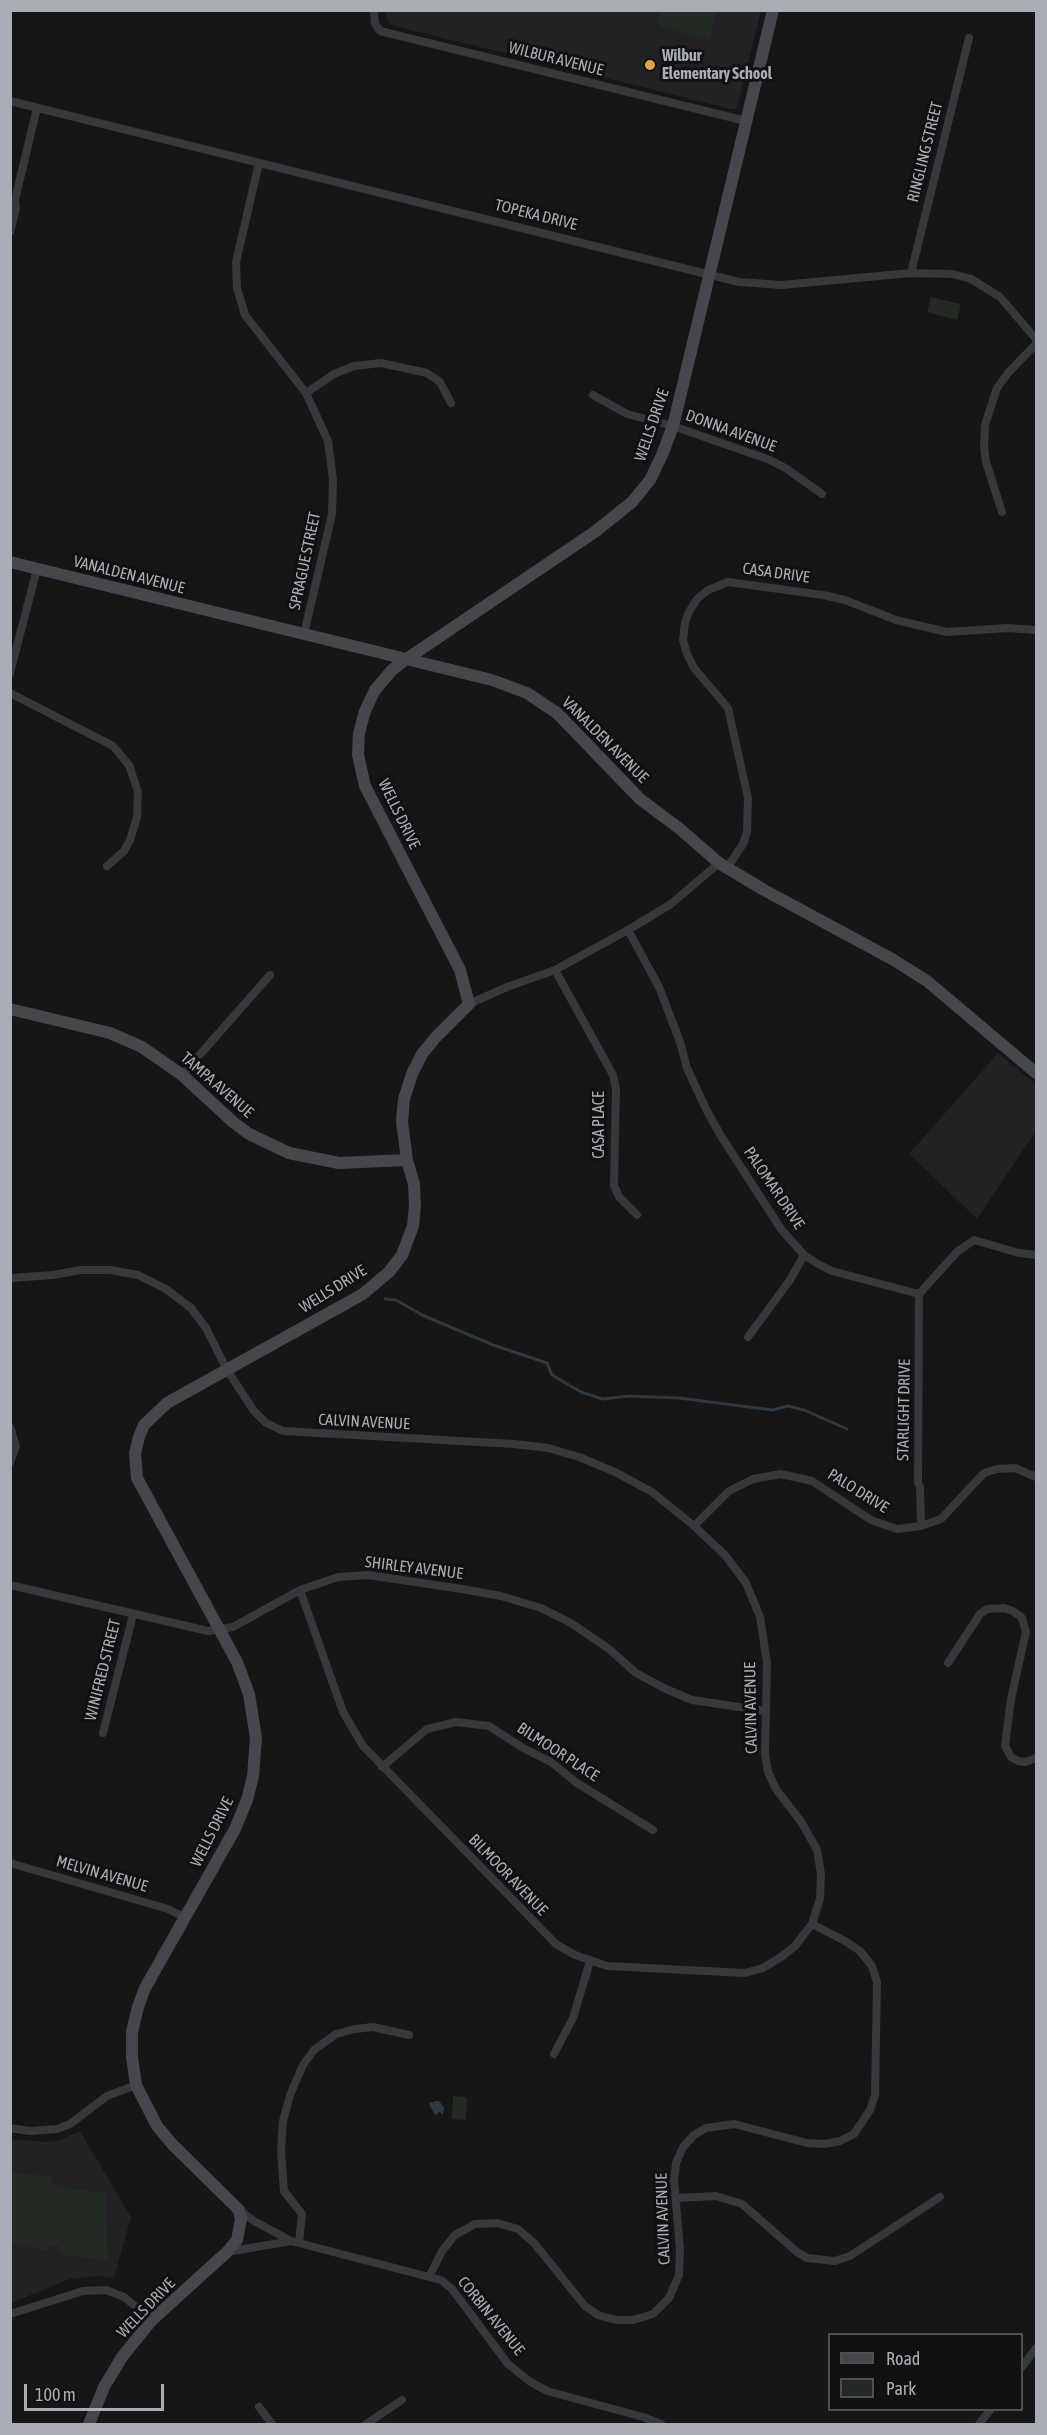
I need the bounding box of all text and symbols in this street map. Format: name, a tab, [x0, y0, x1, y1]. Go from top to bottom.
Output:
street label: WILBUR AVENUE	[507, 38, 605, 80]
place label: Wilbur Elementary School	[662, 46, 772, 84]
marker: Wilbur Elementary School	[643, 58, 657, 72]
street label: RINGLING STREET	[903, 100, 947, 204]
street label: TOPEKA DRIVE	[493, 195, 579, 235]
street label: WELLS DRIVE	[631, 386, 673, 464]
street label: DONNA AVENUE	[683, 406, 779, 456]
street label: SPRAGUE STREET	[285, 510, 325, 612]
street label: VANALDEN AVENUE	[71, 552, 187, 598]
street label: CASA DRIVE	[741, 559, 811, 587]
street label: VANALDEN AVENUE	[558, 693, 652, 787]
street label: WELLS DRIVE	[374, 776, 424, 852]
street label: TAMPA AVENUE	[177, 1048, 257, 1122]
street label: CASA PLACE	[589, 1091, 609, 1159]
street label: PALOMAR DRIVE	[740, 1143, 808, 1233]
street label: WELLS DRIVE	[296, 1261, 370, 1317]
street label: STARLIGHT DRIVE	[894, 1359, 914, 1461]
street label: CALVIN AVENUE	[318, 1410, 410, 1434]
street label: PALO DRIVE	[824, 1465, 892, 1517]
street label: SHIRLEY AVENUE	[364, 1552, 464, 1584]
street label: WINIFRED STREET	[81, 1617, 125, 1723]
street label: CALVIN AVENUE	[741, 1662, 761, 1754]
street label: BILMOOR PLACE	[514, 1719, 602, 1785]
street label: WELLS DRIVE	[186, 1794, 238, 1870]
street label: BILMOOR AVENUE	[465, 1830, 551, 1920]
street label: MELVIN AVENUE	[54, 1852, 150, 1896]
street label: CALVIN AVENUE	[652, 2173, 674, 2265]
street label: CORBIN AVENUE	[454, 2273, 528, 2359]
street label: WELLS DRIVE	[113, 2274, 179, 2342]
legend	[828, 2333, 1023, 2411]
text: Road	[886, 2348, 920, 2369]
scale bar	[27, 2372, 166, 2410]
text: Park	[886, 2378, 916, 2399]
text: 100 m	[35, 2384, 76, 2405]

